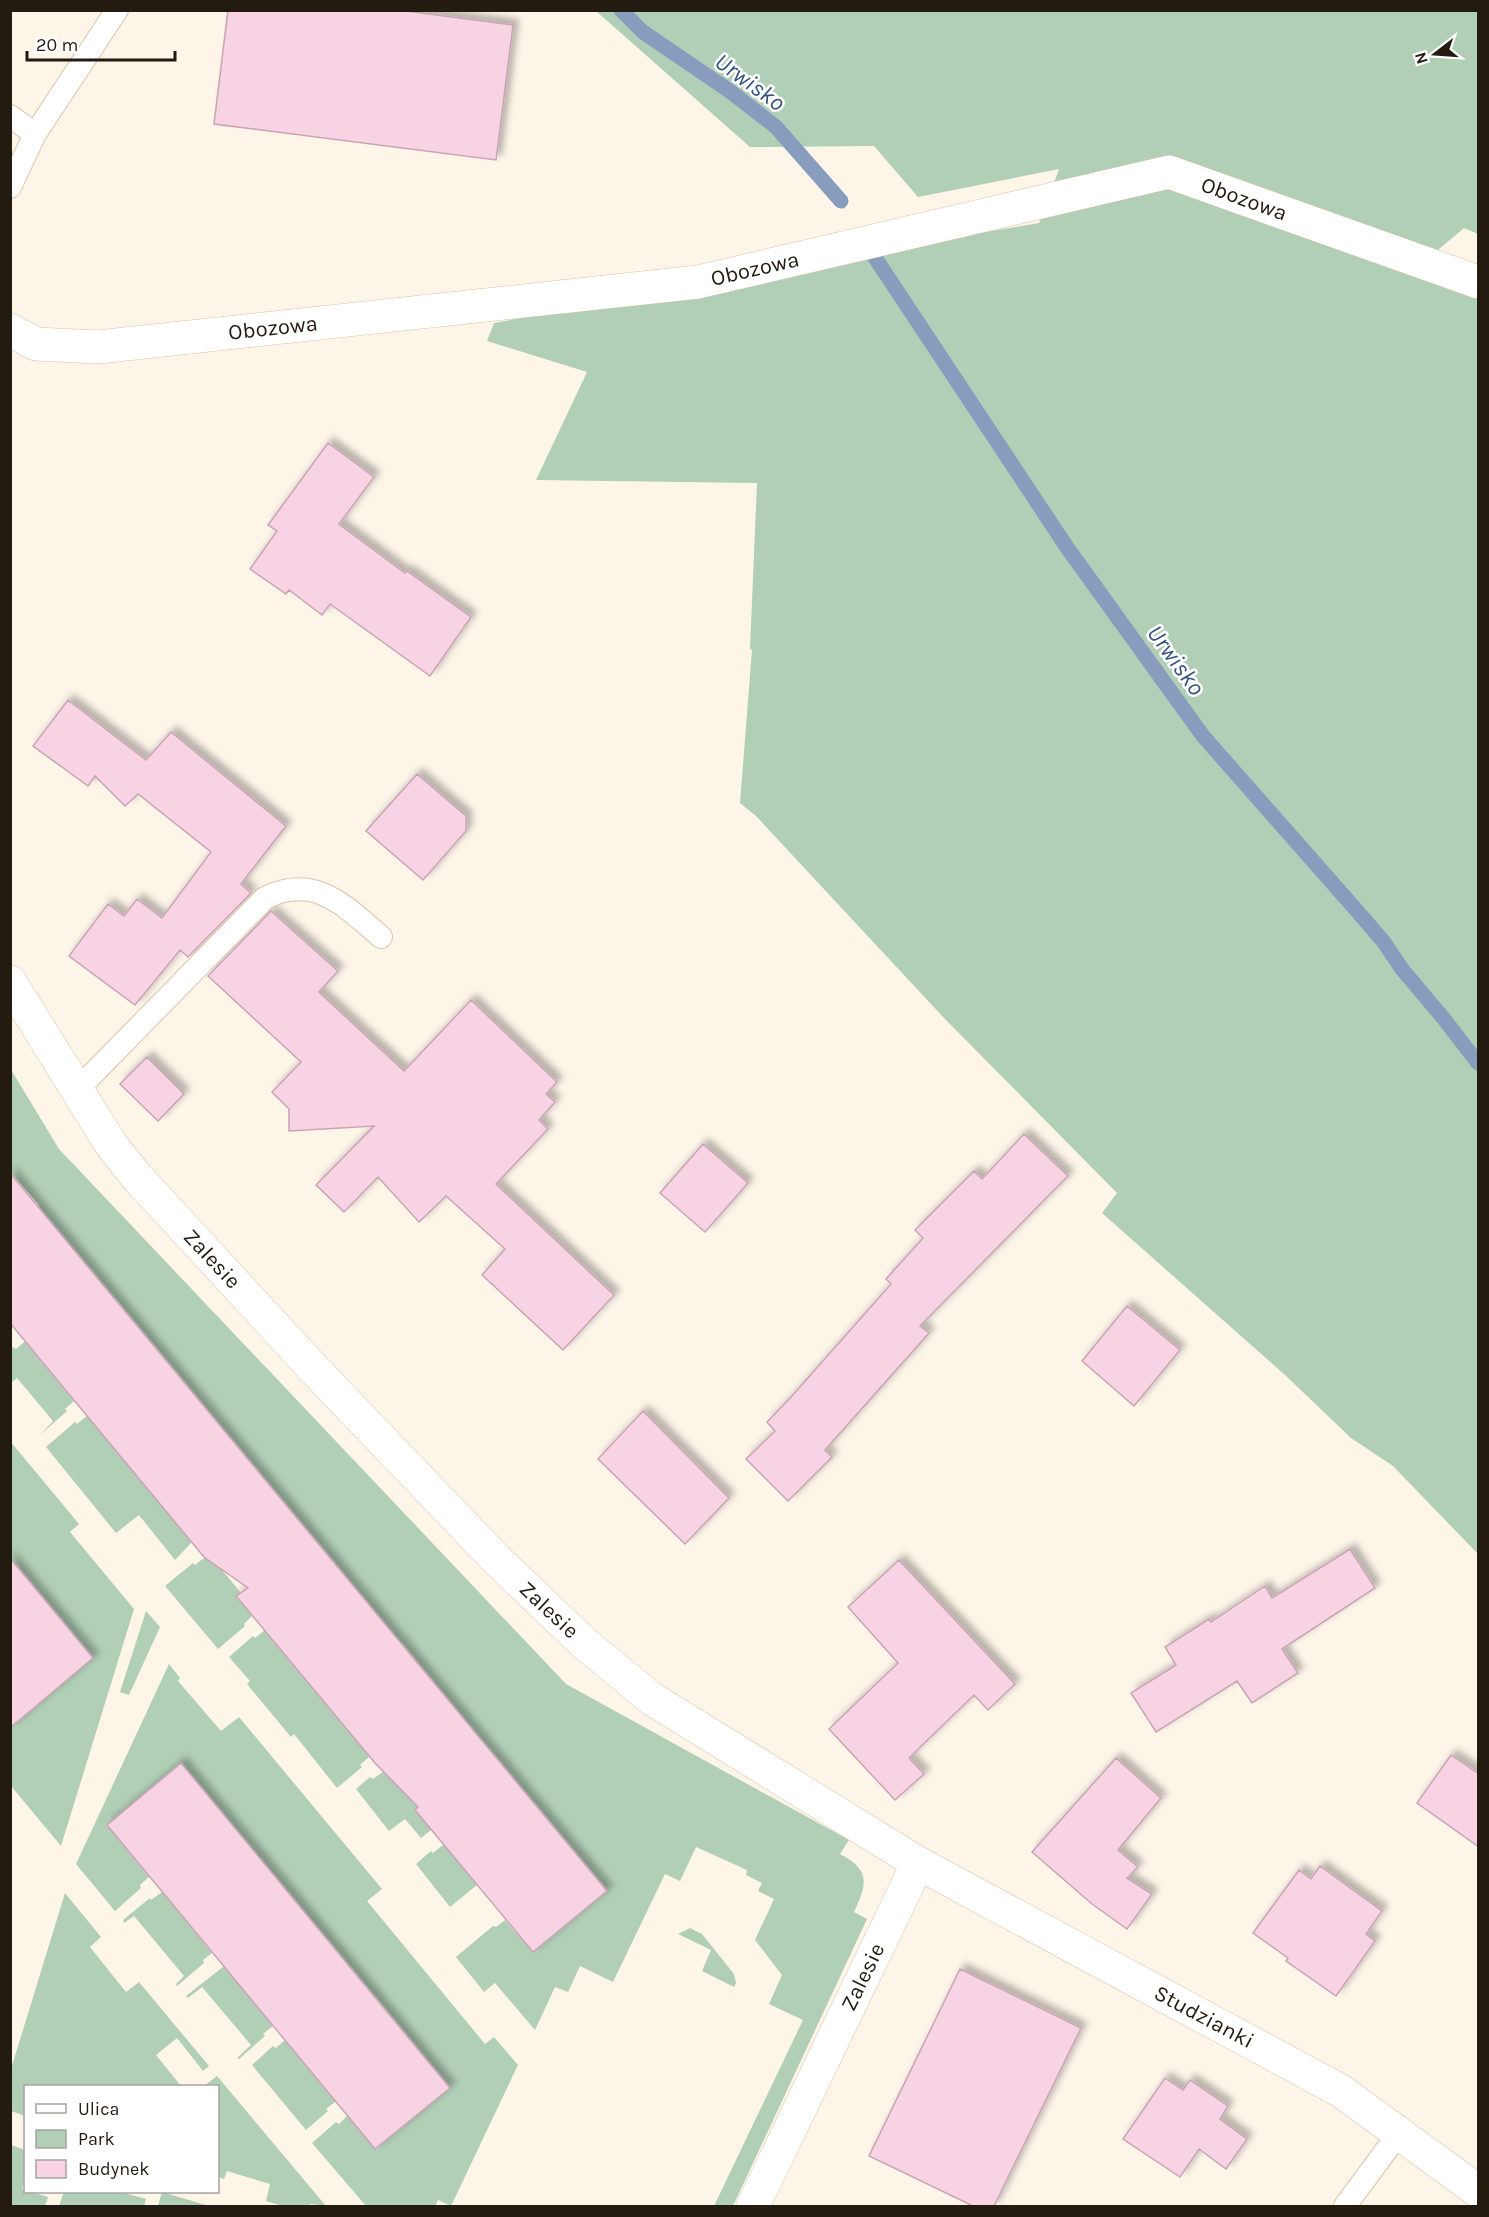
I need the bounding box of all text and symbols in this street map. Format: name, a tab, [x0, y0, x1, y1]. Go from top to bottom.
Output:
scale bar	[27, 24, 176, 62]
north arrow	[1405, 24, 1465, 84]
text: 20 m	[36, 34, 78, 56]
water label: Urwisko	[709, 47, 791, 117]
text: N	[1410, 50, 1432, 67]
street label: Obozowa	[1197, 171, 1291, 227]
street label: Obozowa	[708, 246, 802, 292]
street label: Obozowa	[227, 310, 319, 346]
water label: Urwisko	[1141, 619, 1211, 701]
street label: Zalesie	[178, 1224, 246, 1294]
street label: Zalesie	[514, 1576, 584, 1644]
street label: Zalesie	[836, 1939, 890, 2015]
street label: Studzianki	[1150, 1980, 1258, 2054]
legend	[24, 2085, 219, 2193]
text: Ulica	[78, 2098, 119, 2120]
text: Park	[78, 2128, 115, 2150]
text: Budynek	[78, 2158, 149, 2180]

